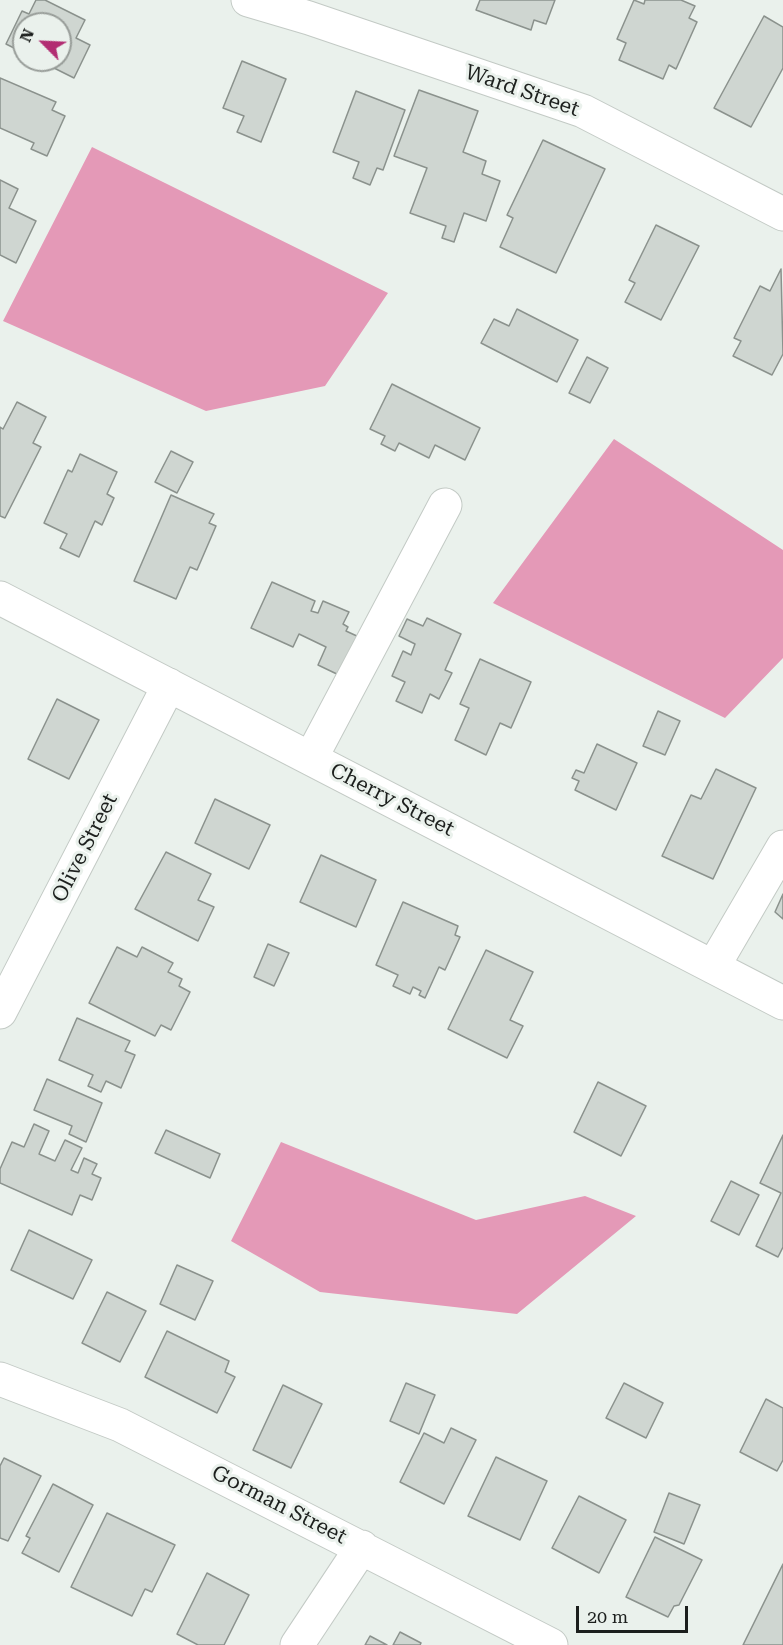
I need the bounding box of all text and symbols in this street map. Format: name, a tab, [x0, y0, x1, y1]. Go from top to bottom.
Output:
north arrow	[12, 12, 72, 72]
text: N	[16, 26, 38, 45]
street label: Ward Street	[462, 60, 582, 122]
street label: Cherry Street	[326, 758, 458, 842]
street label: Olive Street	[47, 789, 123, 907]
street label: Gorman Street	[207, 1460, 351, 1550]
scale bar	[579, 1594, 692, 1632]
text: 20 m	[587, 1606, 628, 1627]

